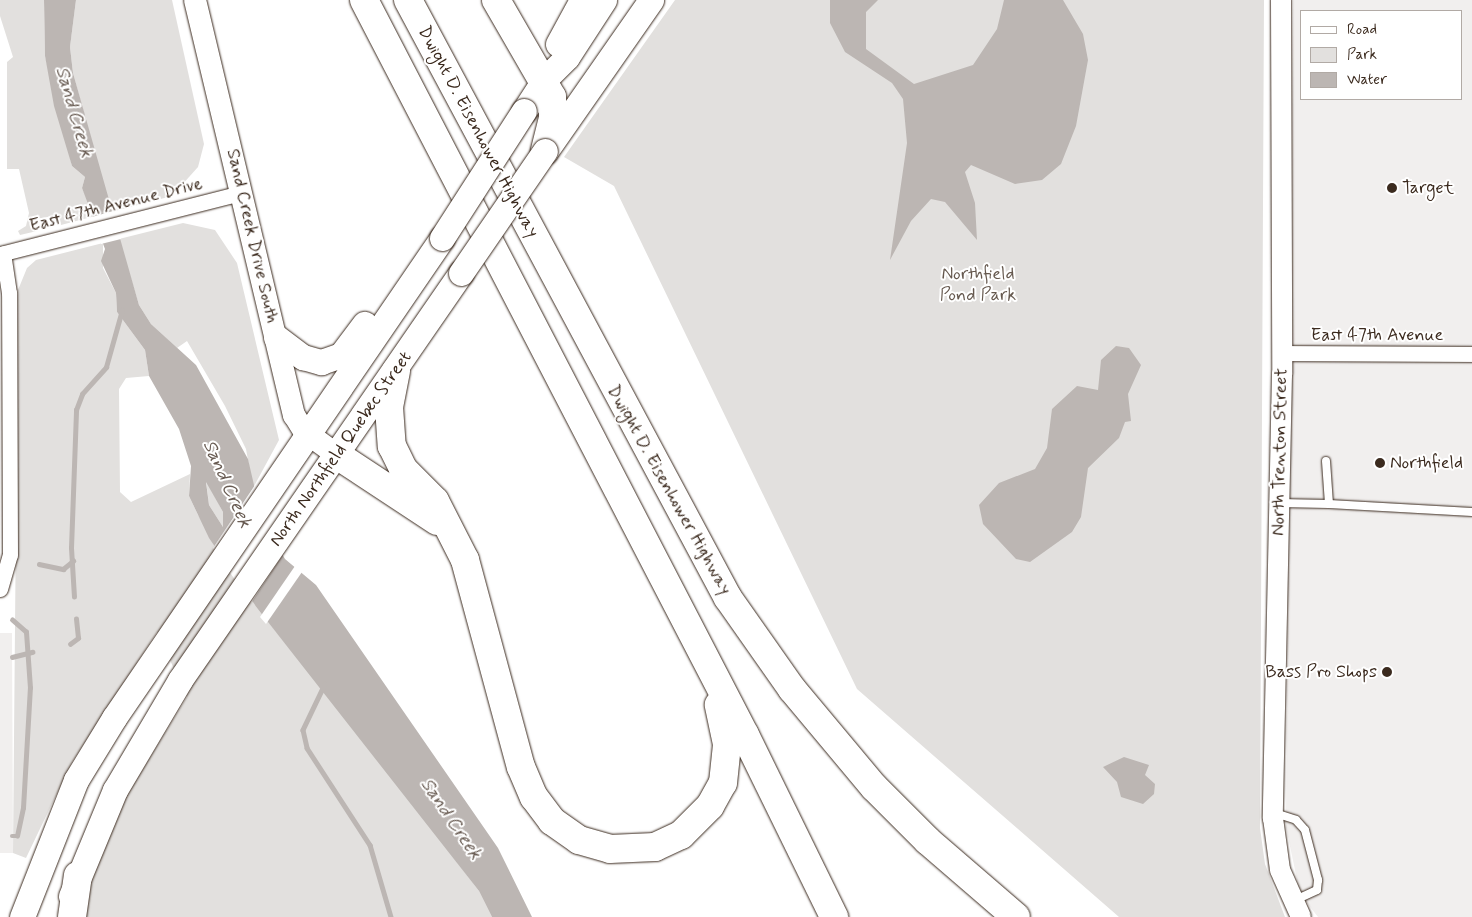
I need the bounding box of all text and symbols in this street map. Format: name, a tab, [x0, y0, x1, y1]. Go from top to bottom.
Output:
legend	[1300, 10, 1462, 100]
text: Road	[1347, 20, 1377, 40]
street label: Dwight D. Eisenhower Highway	[414, 25, 542, 239]
text: Park	[1347, 45, 1377, 65]
water label: Sand Creek	[50, 64, 98, 160]
text: Water	[1347, 70, 1387, 90]
street label: Sand Creek Drive South	[222, 147, 282, 325]
street label: East 47th Avenue Drive	[28, 173, 204, 237]
place label: Target	[1402, 177, 1454, 199]
marker: Target	[1386, 182, 1398, 194]
park label: Northfield Pond Park	[940, 264, 1016, 306]
street label: East 47th Avenue	[1311, 324, 1443, 346]
street label: North Northfield Quebec Street	[265, 346, 417, 552]
street label: North Trenton Street	[1268, 368, 1292, 536]
street label: Dwight D. Eisenhower Highway	[603, 383, 735, 597]
water label: Sand Creek	[198, 437, 256, 531]
place label: Northfield	[1390, 452, 1463, 474]
marker: Northfield	[1374, 457, 1386, 469]
place label: Bass Pro Shops	[1265, 661, 1377, 683]
marker: Bass Pro Shops	[1381, 666, 1393, 678]
water label: Sand Creek	[415, 774, 487, 864]

